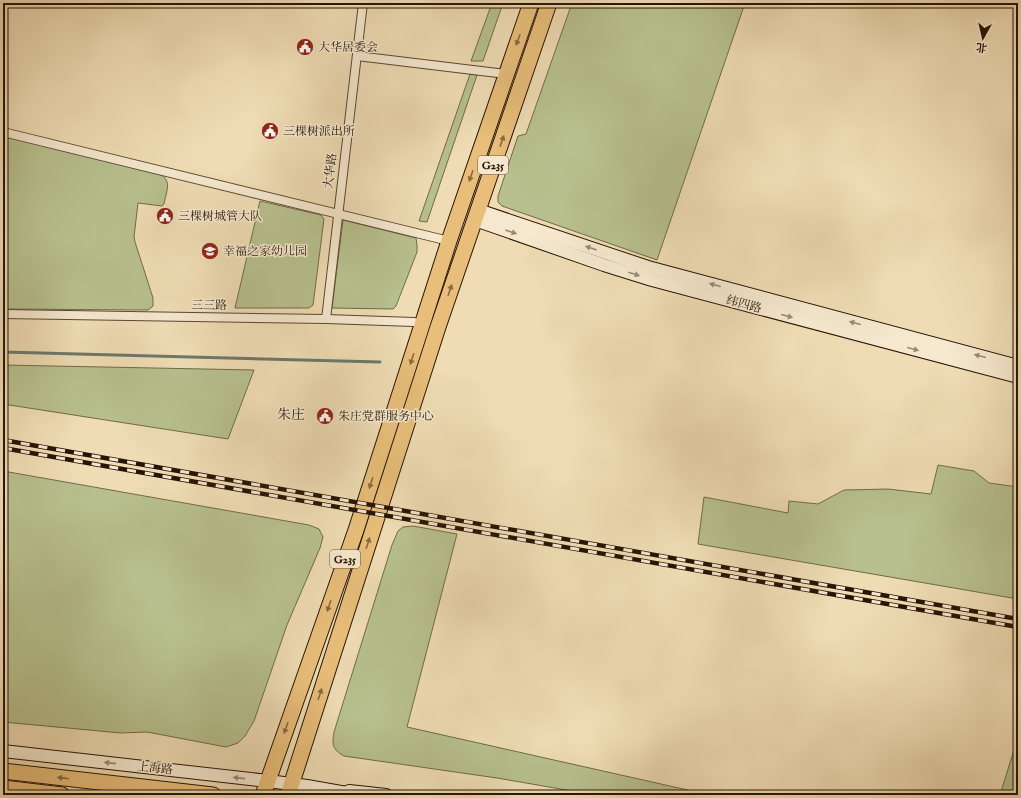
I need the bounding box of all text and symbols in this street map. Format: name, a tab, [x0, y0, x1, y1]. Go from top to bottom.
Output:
north arrow	[963, 18, 1003, 58]
one-way arrow	[514, 34, 520, 46]
public building icon: 大华居委会	[295, 37, 315, 57]
text: 北	[975, 39, 988, 55]
place label: 大华居委会	[318, 40, 378, 55]
public building icon: 三棵树派出所	[260, 121, 280, 141]
place label: 三棵树派出所	[283, 124, 355, 139]
one-way arrow	[499, 135, 505, 147]
street label: 大华路	[321, 152, 340, 190]
road number: G235	[478, 156, 508, 174]
one-way arrow	[468, 170, 474, 182]
public building icon: 三棵树城管大队	[155, 206, 175, 226]
place label: 三棵树城管大队	[178, 209, 262, 224]
one-way arrow	[506, 230, 518, 236]
school or university icon: 幸福之家幼儿园	[200, 241, 220, 261]
place label: 幸福之家幼儿园	[223, 244, 307, 259]
one-way arrow	[585, 245, 597, 251]
one-way arrow	[629, 271, 641, 277]
one-way arrow	[709, 282, 722, 288]
one-way arrow	[447, 284, 453, 296]
street label: 纬四路	[725, 293, 763, 316]
street label: 三三路	[191, 298, 227, 313]
one-way arrow	[781, 313, 793, 319]
one-way arrow	[848, 319, 861, 325]
one-way arrow	[907, 346, 919, 352]
one-way arrow	[974, 352, 987, 358]
one-way arrow	[408, 353, 414, 365]
district label: 朱庄	[277, 406, 305, 424]
public building icon: 朱庄党群服务中心	[315, 406, 335, 426]
place label: 朱庄党群服务中心	[338, 409, 434, 424]
one-way arrow	[368, 477, 374, 489]
one-way arrow	[366, 537, 372, 549]
road number: G235	[330, 550, 360, 568]
one-way arrow	[326, 600, 332, 612]
one-way arrow	[317, 688, 323, 700]
one-way arrow	[283, 723, 289, 735]
street label: 上海路	[136, 759, 174, 778]
one-way arrow	[104, 760, 116, 767]
one-way arrow	[57, 775, 69, 781]
one-way arrow	[233, 775, 245, 781]

